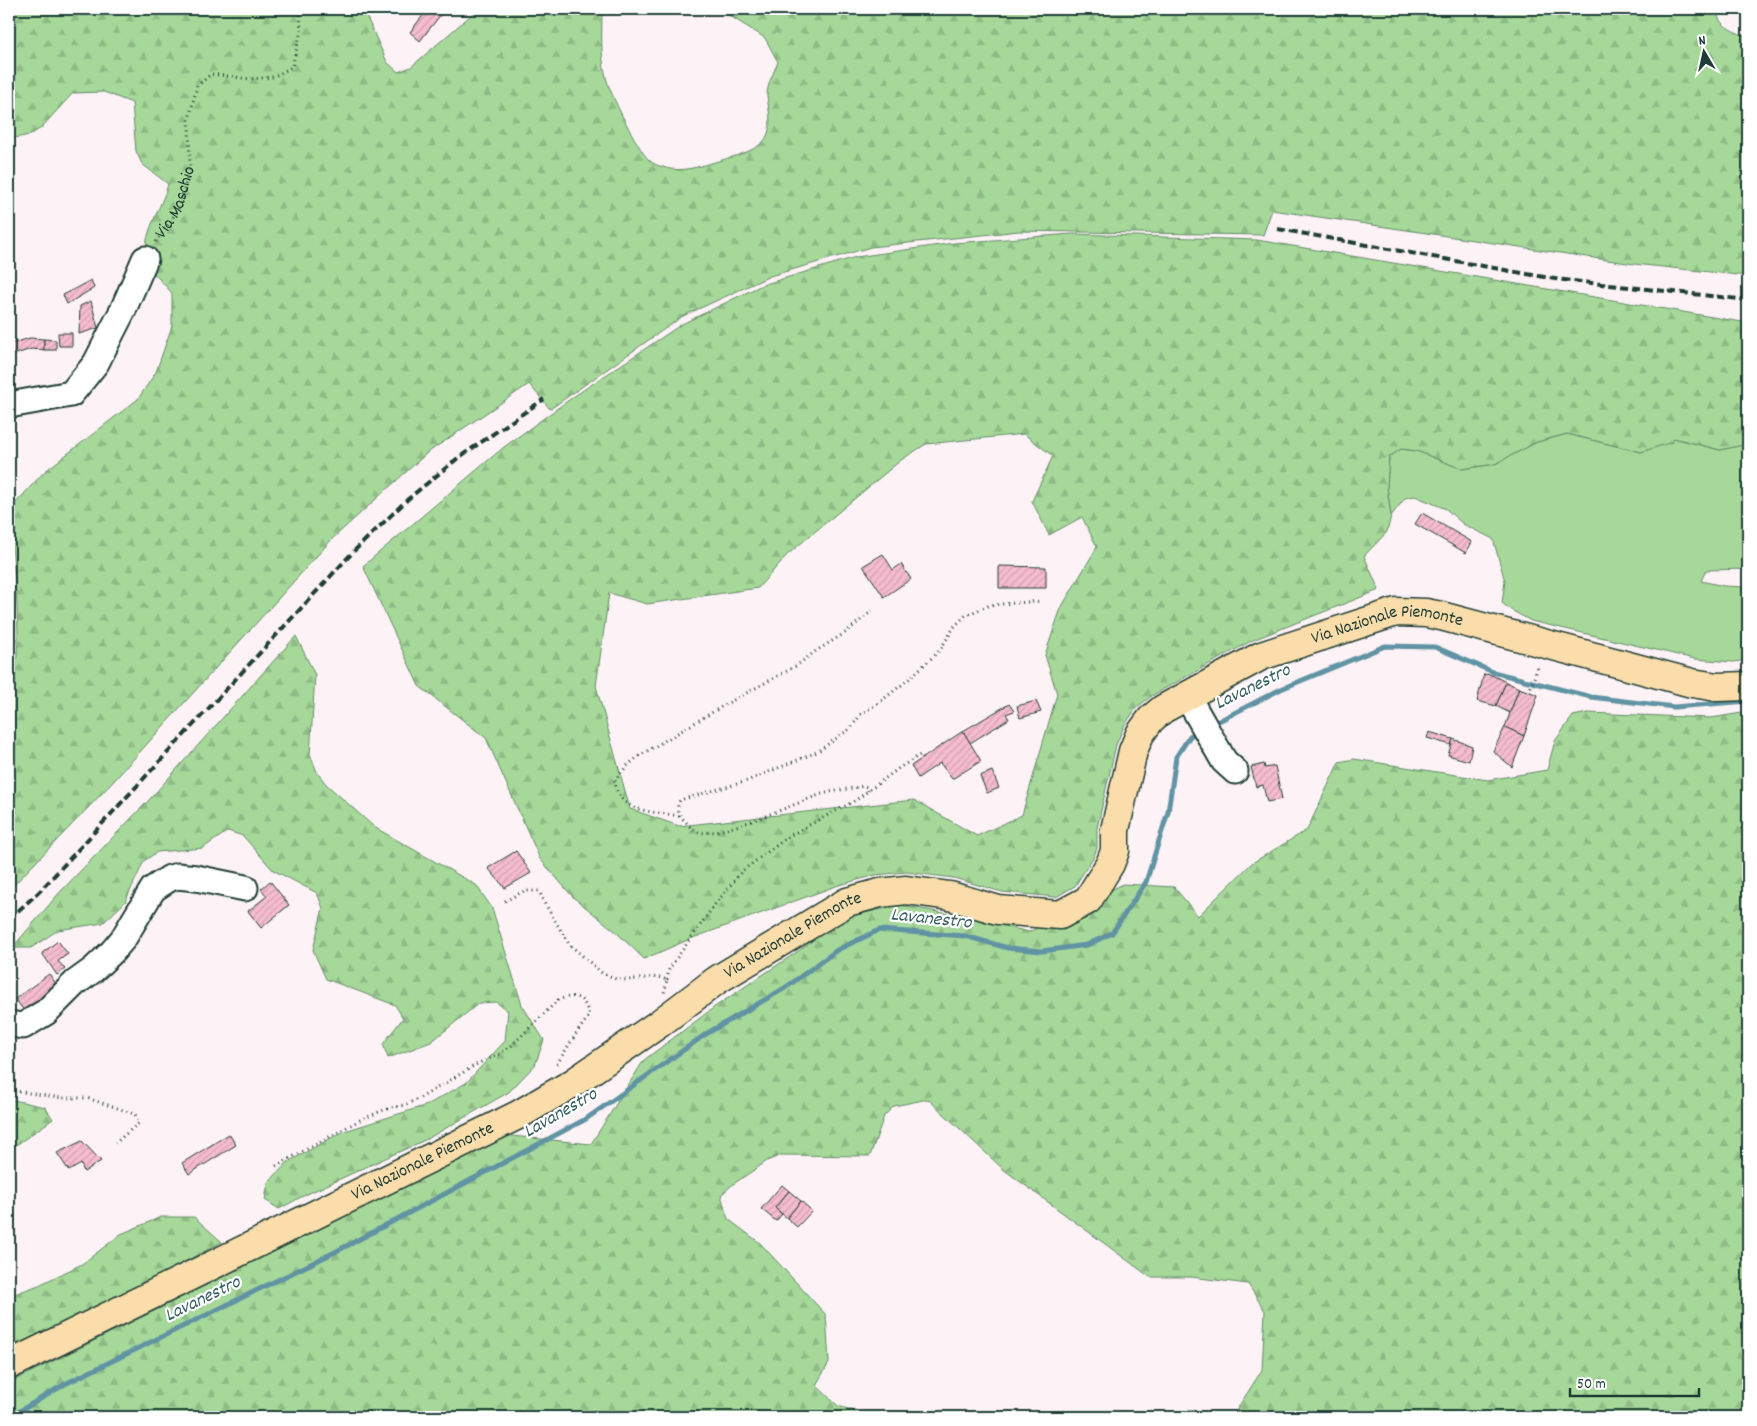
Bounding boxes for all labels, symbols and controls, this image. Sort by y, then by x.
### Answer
north arrow [1680,28,1730,78]
text: N [1697,31,1707,52]
street label: Via Maschio [149,163,202,244]
street label: Via Nazionale Piemonte [1308,600,1466,651]
water label: Lavanestro [1211,657,1297,718]
street label: Via Nazionale Piemonte [719,886,864,985]
water label: Lavanestro [889,902,974,938]
water label: Lavanestro [519,1081,604,1146]
street label: Via Nazionale Piemonte [347,1116,498,1207]
water label: Lavanestro [161,1269,247,1330]
scale bar [1570,1366,1698,1398]
text: 50 m [1577,1374,1606,1396]

